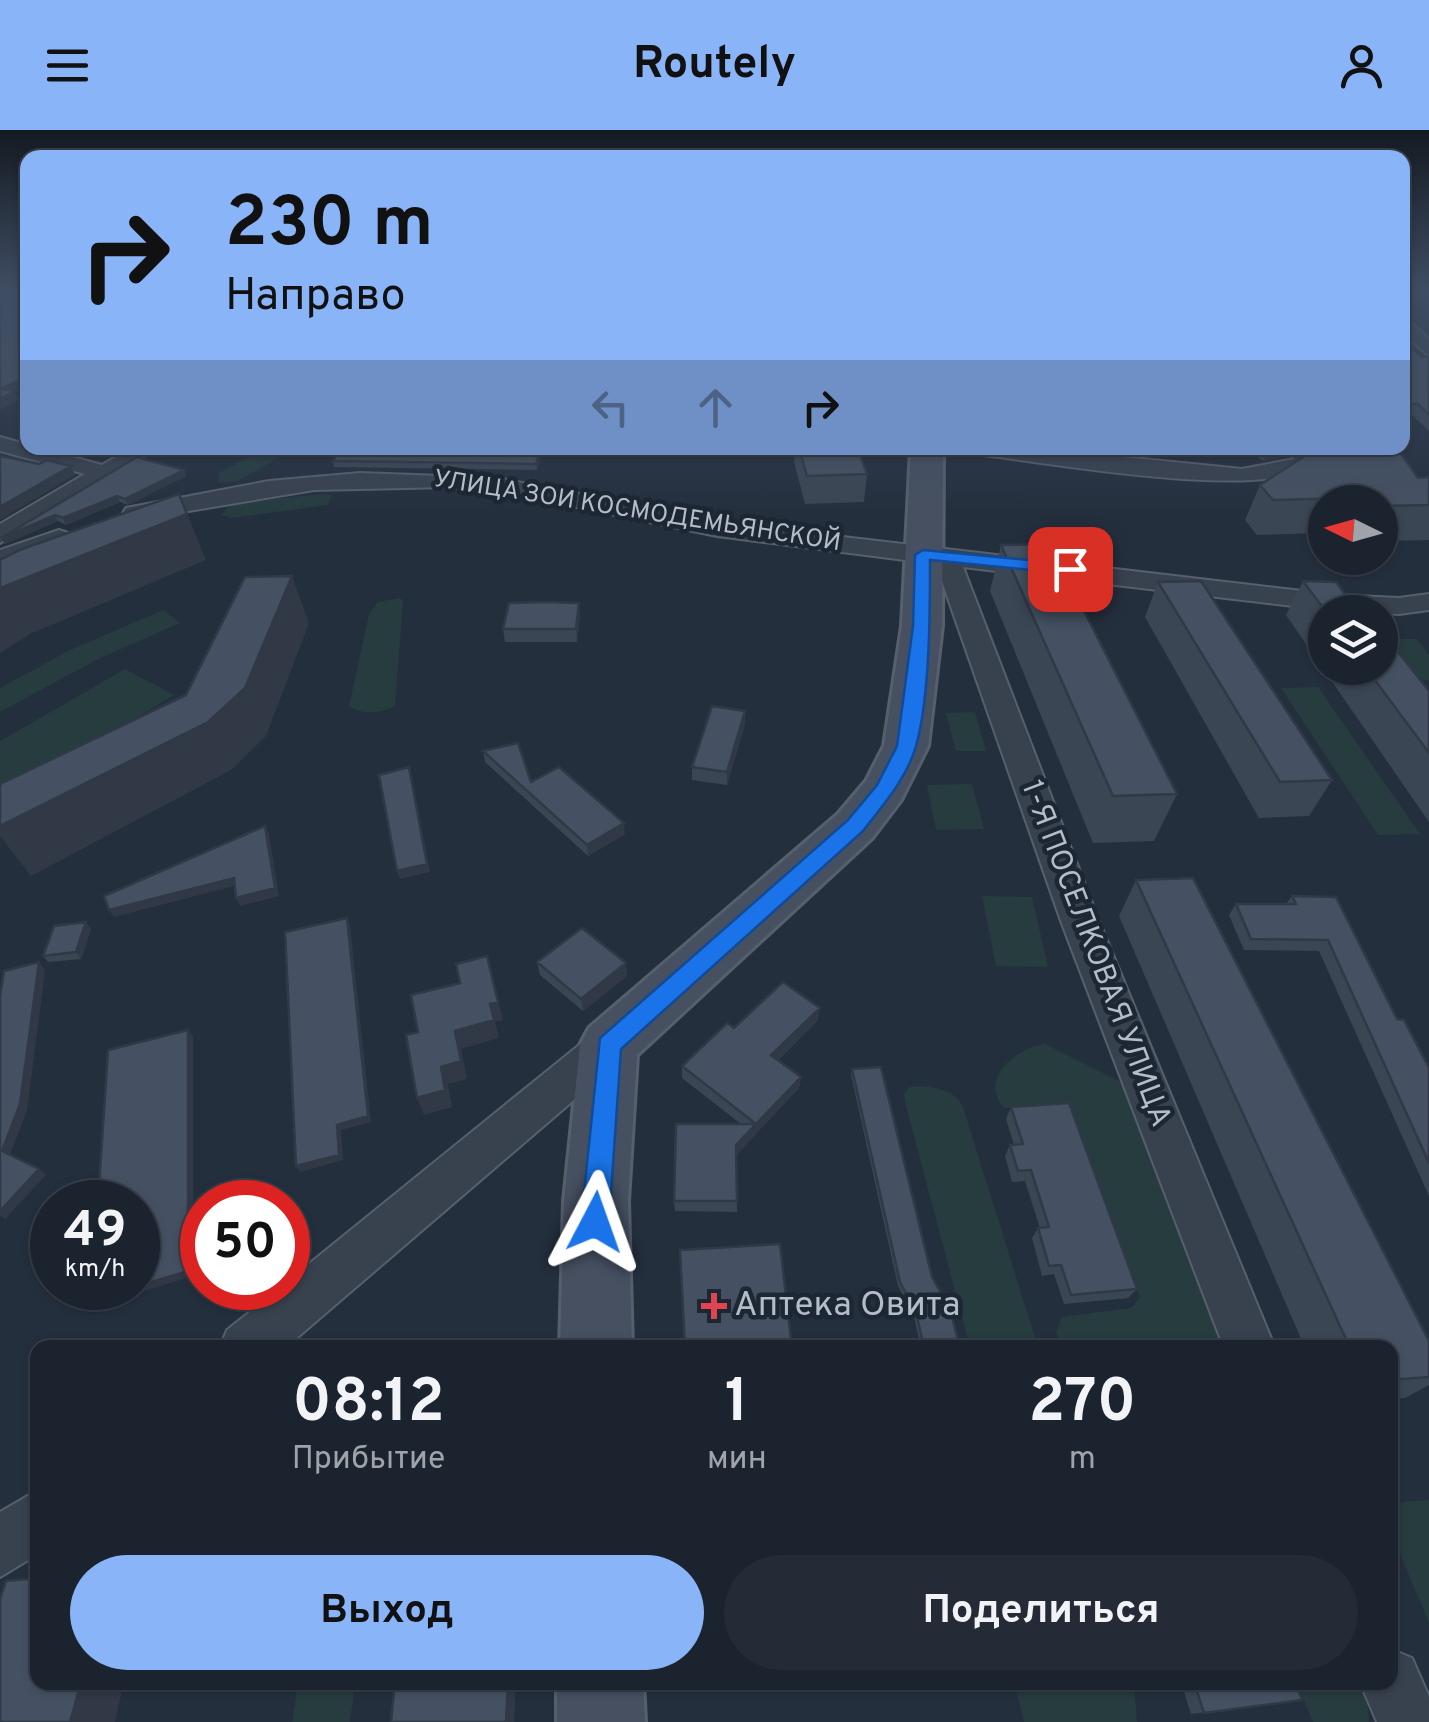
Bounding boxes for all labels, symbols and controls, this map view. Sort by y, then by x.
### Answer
text: Routely [633,37,796,94]
icon: menu [40,38,95,93]
icon: person [1334,38,1389,93]
text: 230 m [225,182,434,271]
icon: right [60,190,190,320]
text: Направо [225,269,406,326]
icon: left [583,380,638,435]
icon: ahead [688,380,743,435]
icon: right [793,380,848,435]
street label: УЛИЦА ЗОИ КОСМОДЕМЬЯНСКОЙ [431,463,843,560]
north arrow [1308,485,1398,575]
map controls [1308,485,1398,685]
pin [1028,527,1113,612]
icon: arrive [1043,542,1098,597]
button: layers [1308,595,1398,685]
street label: 1-Я ПОСЕЛКОВАЯ УЛИЦА [1012,776,1178,1132]
position arrow [543,1170,647,1274]
speed limit sign: 50 [180,1180,310,1310]
text: 49 [64,1201,126,1264]
text: km/h [65,1254,125,1286]
place label: Аптека Овита [734,1284,960,1328]
marker: Аптека Овита [703,1295,725,1317]
text: 08:12 [292,1367,445,1443]
text: 1 [725,1367,749,1443]
text: 270 [1028,1367,1136,1443]
text: Прибытие [292,1440,445,1480]
text: мин [707,1440,767,1480]
text: m [1069,1440,1096,1480]
button: Выход [70,1555,704,1670]
button: Поделиться [724,1555,1358,1670]

